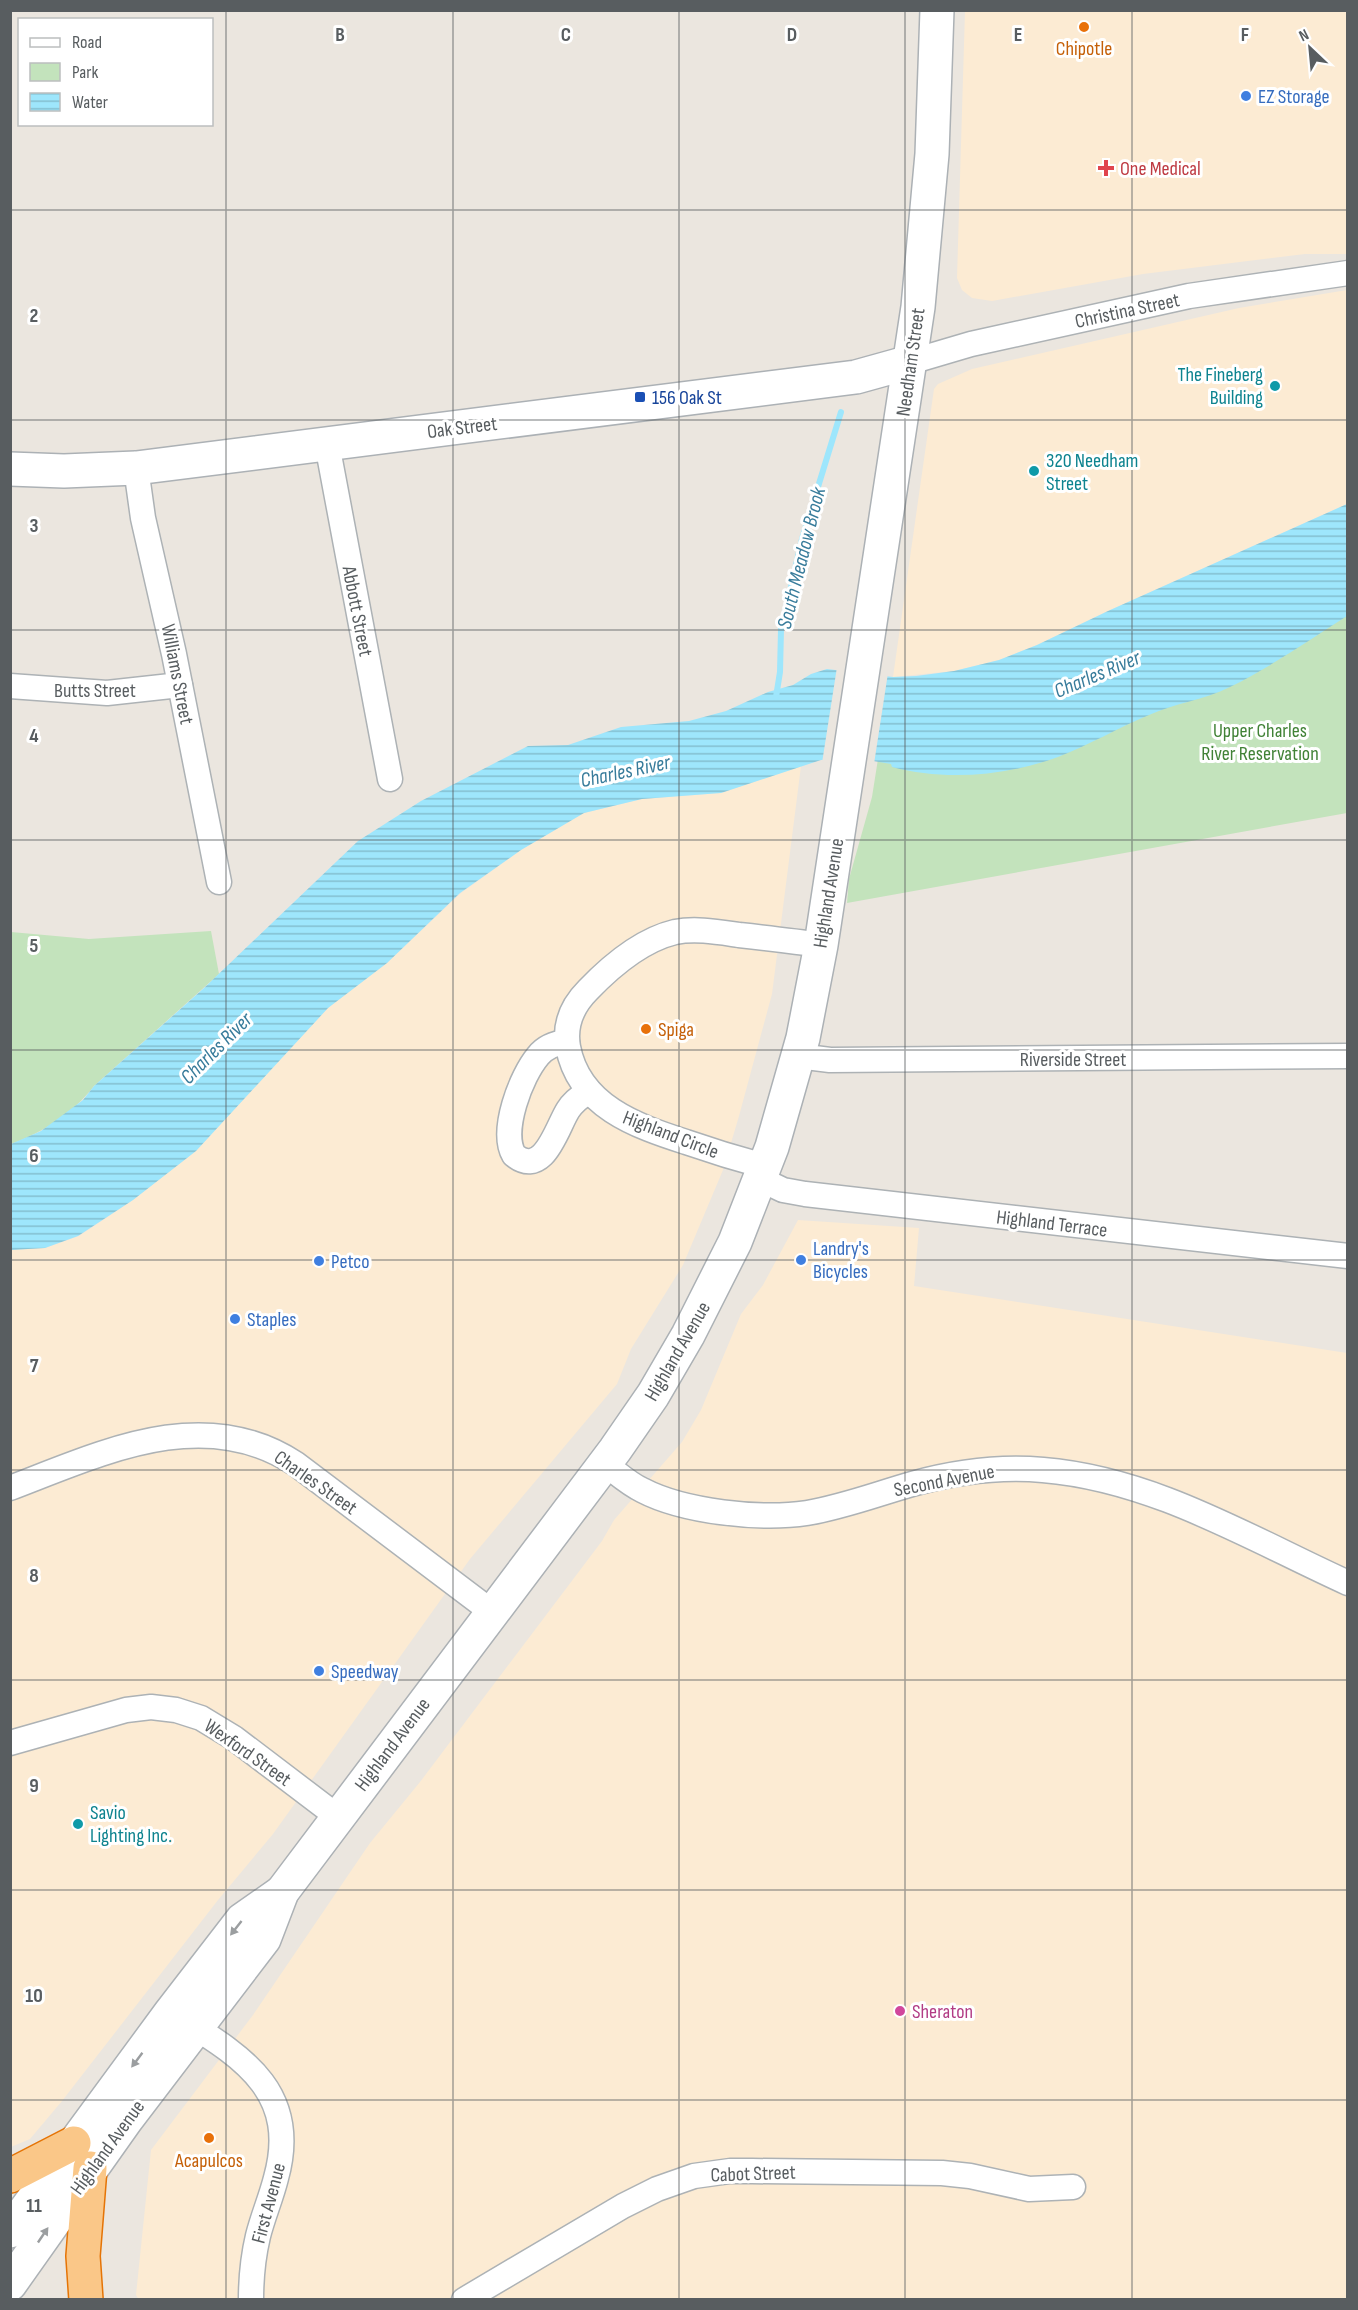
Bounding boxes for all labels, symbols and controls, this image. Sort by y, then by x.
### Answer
legend [18,18,213,126]
north arrow [1280,18,1340,78]
marker: Chipotle [1077,20,1091,34]
text: B [335,23,345,47]
text: C [561,23,571,47]
text: D [787,23,797,47]
text: E [1014,23,1022,47]
text: F [1241,23,1249,47]
text: N [1296,25,1312,46]
text: Road [72,32,102,53]
place label: Chipotle [1056,37,1112,61]
text: Park [72,62,98,83]
place label: EZ Storage [1258,85,1330,109]
marker: EZ Storage [1239,89,1253,103]
text: Water [72,92,108,113]
place label: One Medical [1120,157,1201,181]
marker: One Medical [1097,159,1115,177]
street label: Christina Street [1073,288,1182,334]
text: 2 [30,304,38,328]
street label: Needham Street [892,306,930,418]
place label: The Fineberg Building [1178,363,1263,410]
marker: The Fineberg Building [1268,379,1282,393]
place label: 156 Oak St [652,386,722,410]
marker: 156 Oak St [633,390,647,404]
street label: Oak Street [426,412,499,444]
place label: 320 Needham Street [1046,449,1138,496]
marker: 320 Needham Street [1027,464,1041,478]
water label: South Meadow Brook [772,484,831,631]
text: 3 [30,514,39,538]
street label: Abbott Street [336,563,378,658]
street label: Williams Street [156,622,198,726]
water label: Charles River [1050,645,1145,704]
street label: Butts Street [54,679,136,703]
park label: Upper Charles River Reservation [1201,719,1319,766]
text: 4 [29,724,39,748]
water label: Charles River [578,750,673,793]
street label: Highland Avenue [808,837,850,950]
text: 5 [30,934,39,958]
water label: Charles River [175,1007,258,1089]
place label: Spiga [658,1018,694,1042]
marker: Spiga [639,1022,653,1036]
street label: Riverside Street [1020,1048,1126,1072]
street label: Highland Circle [619,1106,722,1164]
text: 6 [29,1144,39,1168]
street label: Highland Terrace [995,1205,1109,1243]
place label: Landry's Bicycles [813,1237,869,1284]
place label: Petco [331,1250,370,1274]
marker: Landry's Bicycles [794,1253,808,1267]
marker: Petco [312,1254,326,1268]
street label: Highland Avenue [640,1298,716,1405]
place label: Staples [247,1308,296,1332]
marker: Staples [228,1312,242,1326]
text: 7 [30,1354,39,1378]
street label: Charles Street [269,1445,362,1520]
street label: Second Avenue [892,1459,996,1502]
text: 8 [29,1564,39,1588]
place label: Speedway [331,1660,399,1684]
marker: Speedway [312,1664,326,1678]
street label: Highland Avenue [350,1693,436,1796]
street label: Wexford Street [199,1714,296,1792]
text: 9 [29,1774,39,1798]
place label: Savio Lighting Inc. [90,1801,172,1848]
marker: Savio Lighting Inc. [71,1817,85,1831]
one-way arrow [230,1920,243,1936]
text: 10 [25,1984,43,2008]
place label: Sheraton [912,2000,973,2024]
marker: Sheraton [893,2004,907,2018]
one-way arrow [131,2052,143,2067]
street label: Highland Avenue [66,2096,150,2199]
marker: Acapulcos [202,2131,216,2145]
place label: Acapulcos [174,2149,243,2173]
street label: First Avenue [247,2160,291,2246]
street label: Cabot Street [710,2161,796,2187]
text: 11 [26,2194,42,2218]
one-way arrow [38,2227,49,2244]

